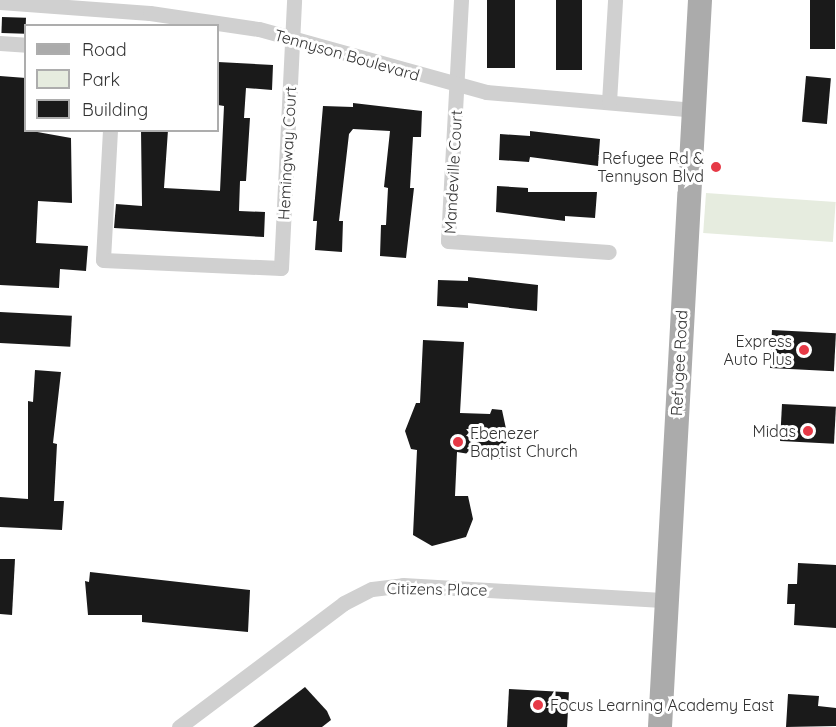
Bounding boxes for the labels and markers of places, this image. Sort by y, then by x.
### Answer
place label: Refugee Rd & Tennyson Blvd [597,148,704,186]
marker: Refugee Rd & Tennyson Blvd [709,160,723,174]
place label: Express Auto Plus [724,331,792,369]
marker: Express Auto Plus [797,343,811,357]
place label: Midas [752,421,796,441]
place label: Ebenezer Baptist Church [470,423,578,461]
marker: Midas [801,424,815,438]
marker: Ebenezer Baptist Church [451,435,465,449]
place label: Focus Learning Academy East [550,695,774,715]
marker: Focus Learning Academy East [531,698,545,712]

